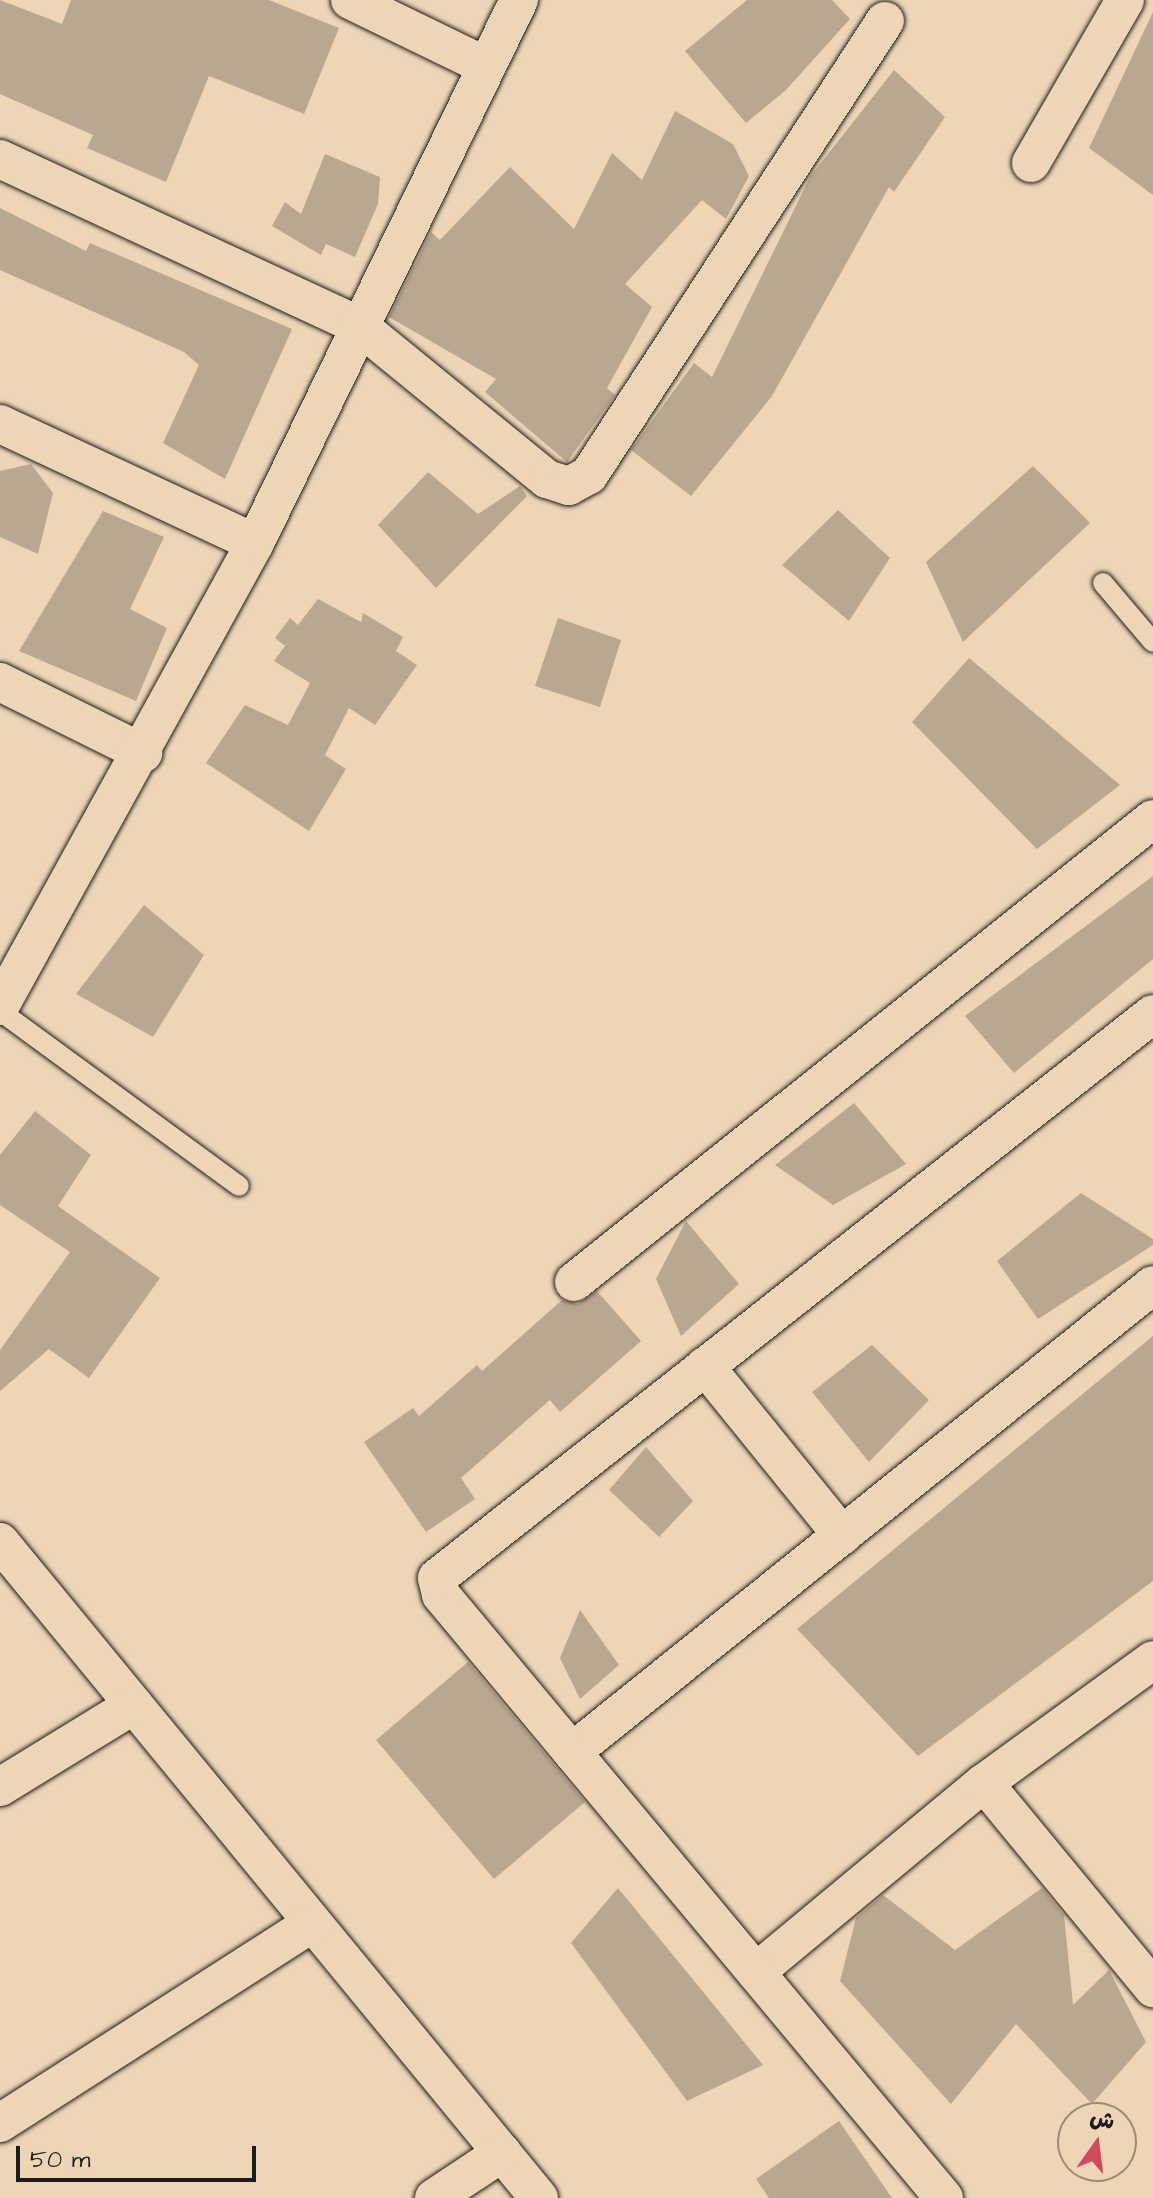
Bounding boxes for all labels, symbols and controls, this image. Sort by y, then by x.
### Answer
north arrow [1057,2102,1137,2182]
text: ش [1087,2102,1118,2138]
scale bar [20,2130,260,2180]
text: 50 m [30,2143,90,2177]

